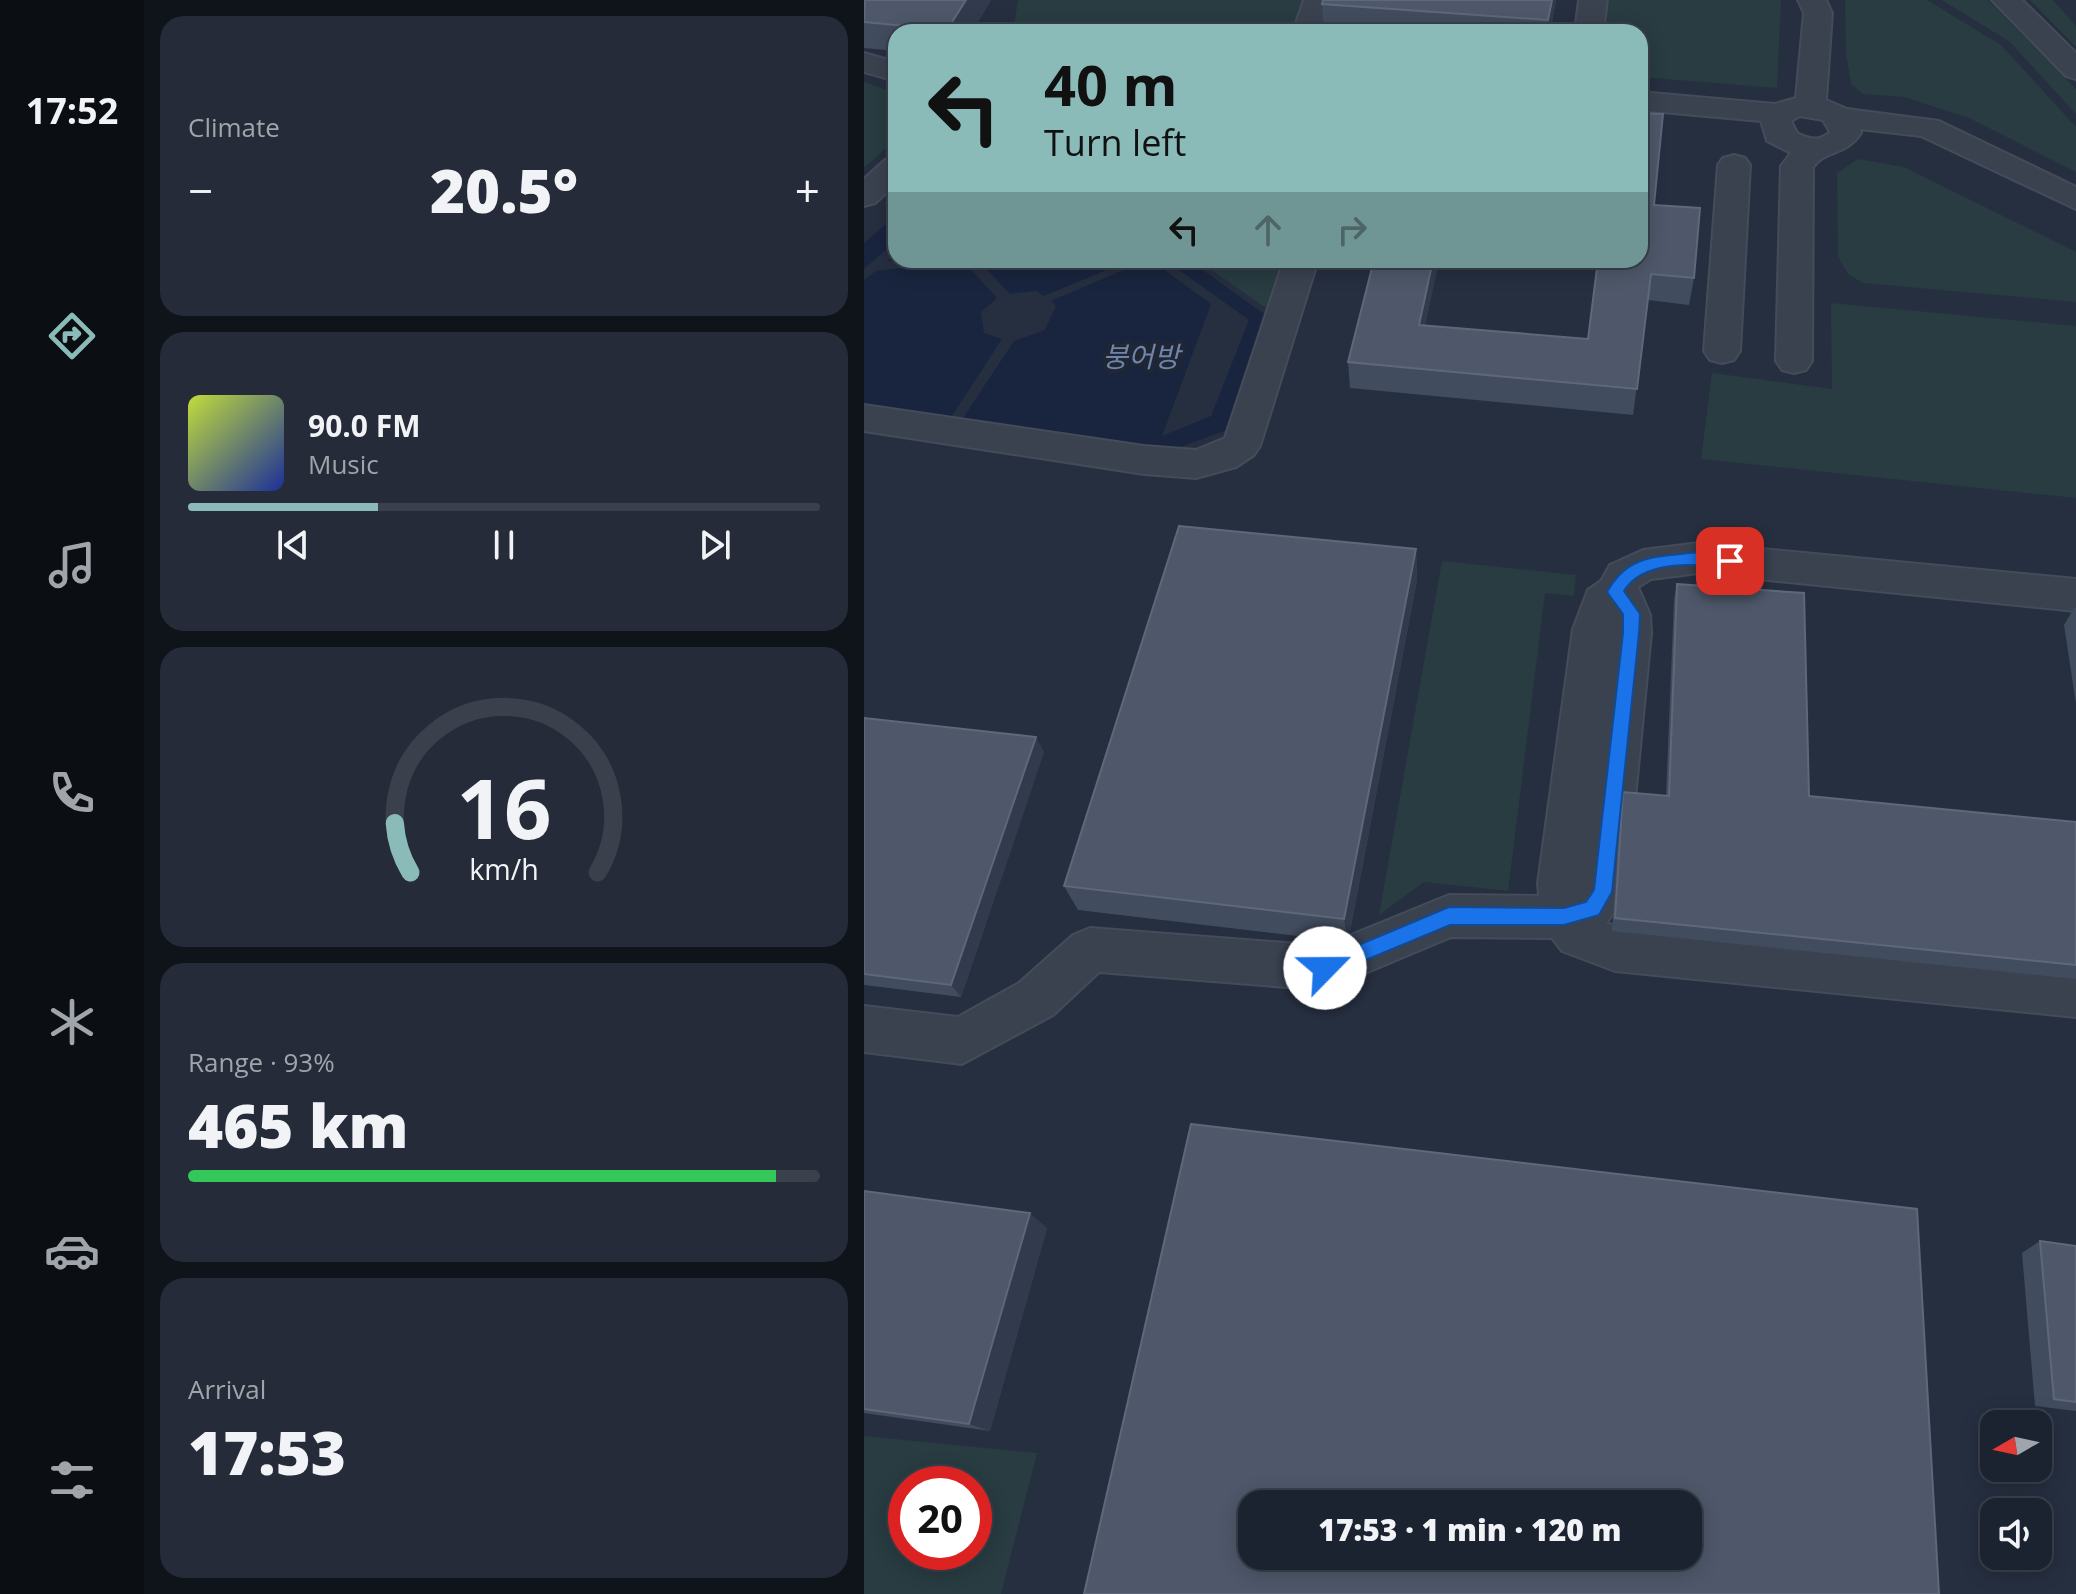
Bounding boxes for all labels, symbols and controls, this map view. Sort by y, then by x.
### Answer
text: 40 m [1044,46,1178,122]
icon: left [912,56,1016,160]
text: 17:52 [26,86,118,135]
text: Climate [188,109,280,145]
text: Turn left [1044,118,1186,167]
text: 20.5° [430,149,578,231]
text: − [188,160,213,220]
text: + [795,160,820,220]
icon: left [1162,208,1206,252]
icon: ahead [1246,208,1290,252]
icon: right [1330,208,1374,252]
icon: directions [44,308,100,364]
water label: 붕어방 [1102,337,1183,375]
text: 90.0 FM [308,405,421,446]
text: Music [308,446,379,482]
icon: previous [271,523,315,567]
icon: pause [482,523,526,567]
icon: next [693,523,737,567]
pin [1696,527,1764,595]
icon: music [44,537,100,593]
icon: arrive [1708,539,1752,583]
text: 16 [456,750,552,863]
icon: phone [44,765,100,821]
text: km/h [469,849,539,888]
position arrow [1283,926,1367,1010]
icon: climate [44,994,100,1050]
text: Range · 93% [188,1044,335,1080]
text: 465 km [188,1084,409,1166]
icon: car [44,1223,100,1279]
text: Arrival [188,1371,266,1407]
north arrow [1980,1410,2052,1482]
map controls [1980,1410,2052,1570]
text: 17:53 [188,1411,346,1493]
icon: filters [44,1452,100,1508]
speed limit sign: 20 [888,1466,992,1570]
button: sound [1980,1498,2052,1570]
text: 17:53 · 1 min · 120 m [1318,1509,1622,1550]

